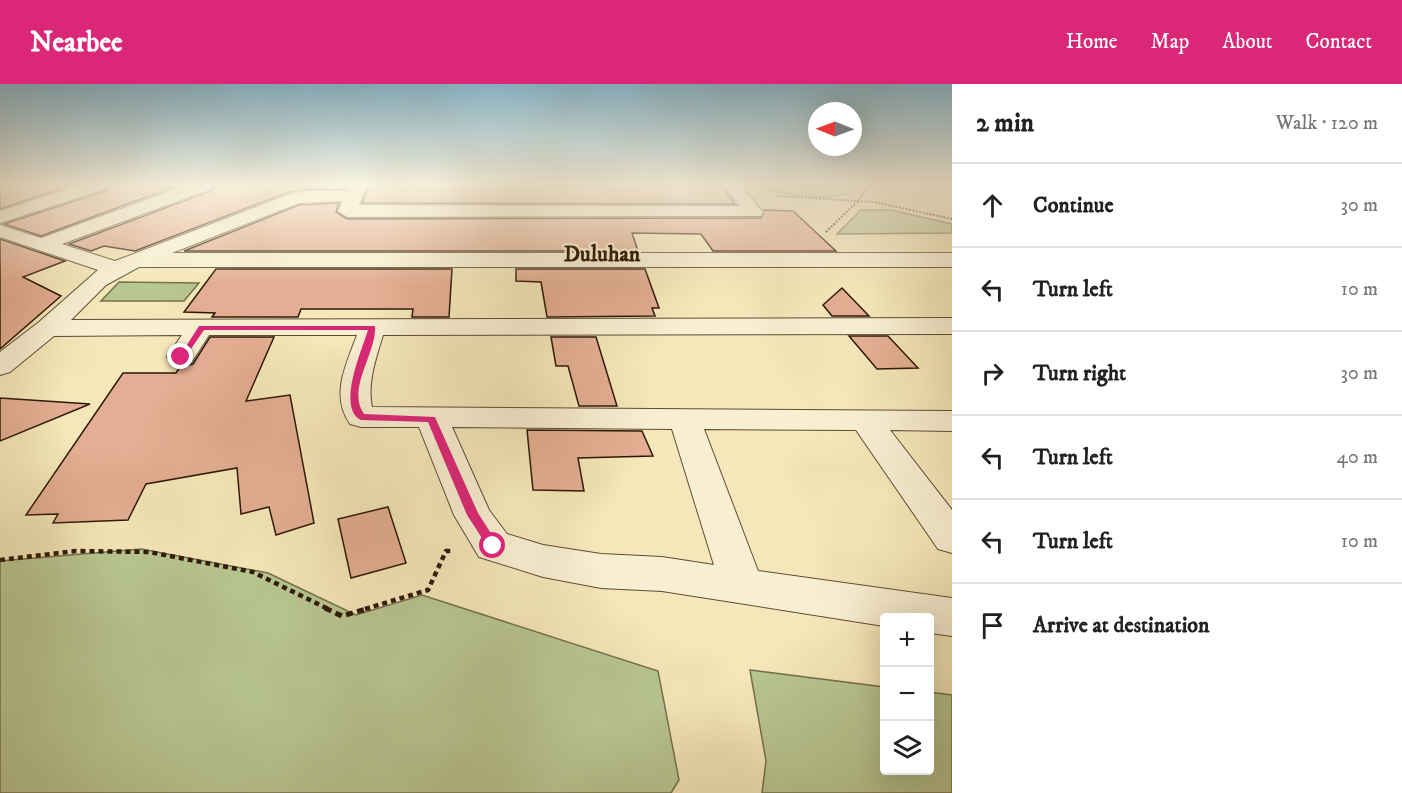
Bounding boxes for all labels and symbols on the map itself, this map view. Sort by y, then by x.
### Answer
north arrow [808,102,862,156]
district label: Duluhan [564,241,641,268]
route end [167,343,193,369]
route start [479,532,505,558]

